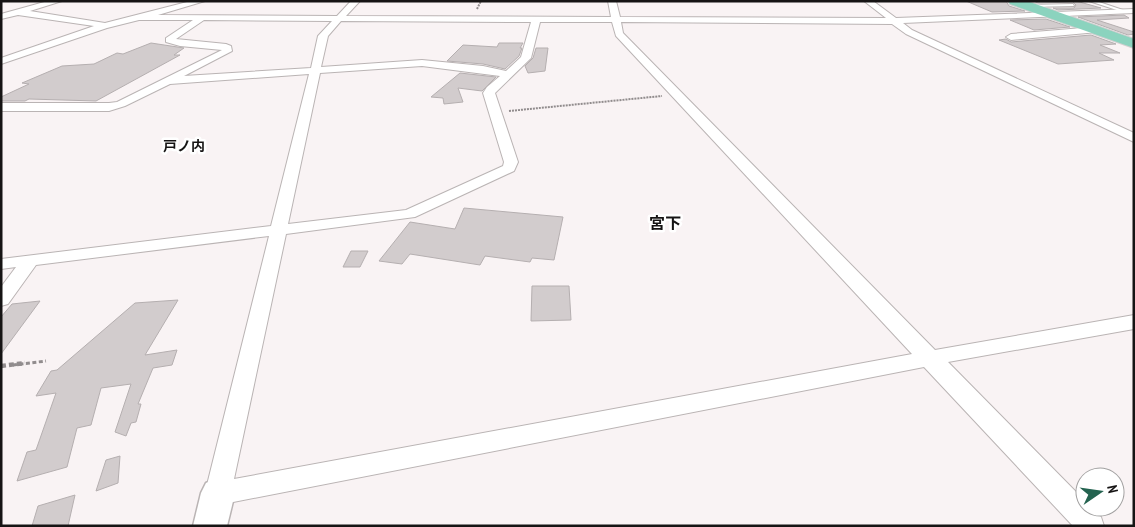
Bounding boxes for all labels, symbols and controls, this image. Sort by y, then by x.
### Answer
district label: 戸ノ内 [163,137,205,155]
district label: 宮下 [649,213,681,233]
north arrow [1075,467,1125,517]
text: N [1103,483,1122,495]

